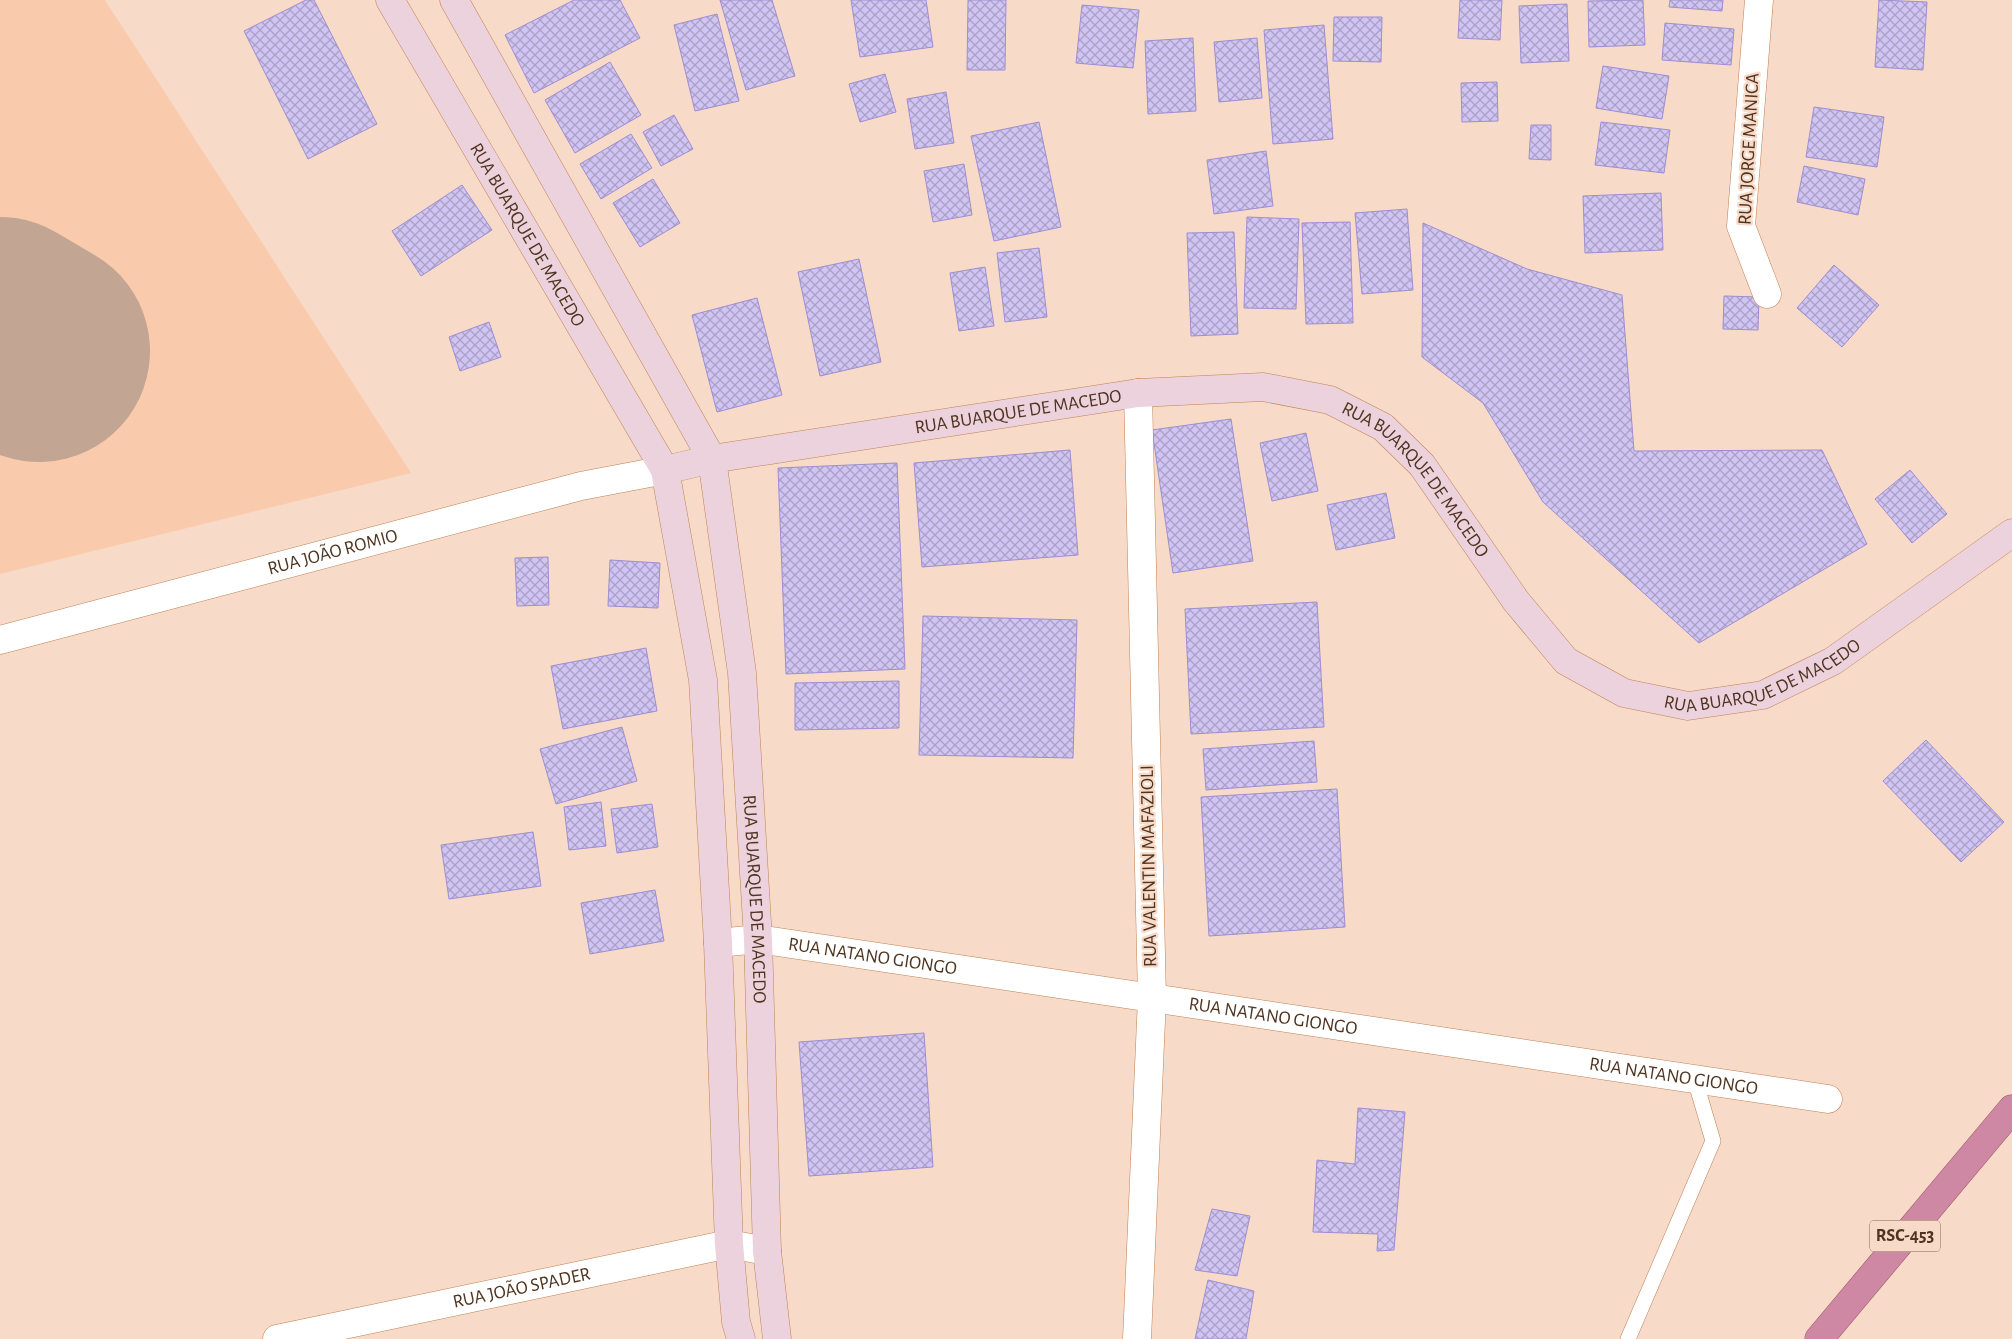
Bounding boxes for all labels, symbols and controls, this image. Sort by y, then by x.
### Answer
street label: RUA JORGE MANICA [1736,73,1762,225]
street label: RUA BUARQUE DE MACEDO [466,140,588,330]
street label: RUA BUARQUE DE MACEDO [913,386,1123,437]
street label: RUA BUARQUE DE MACEDO [1339,398,1492,561]
street label: RUA JOÃO ROMIO [266,526,399,578]
street label: RUA BUARQUE DE MACEDO [1662,635,1864,716]
street label: RUA VALENTIN MAFAZIOLI [1138,765,1160,967]
street label: RUA BUARQUE DE MACEDO [740,794,769,1004]
street label: RUA NATANO GIONGO [787,934,958,978]
street label: RUA NATANO GIONGO [1187,994,1359,1038]
street label: RUA NATANO GIONGO [1588,1054,1759,1098]
road number: RSC-453 [1870,1220,1940,1252]
street label: RUA JOÃO SPADER [451,1264,592,1311]

